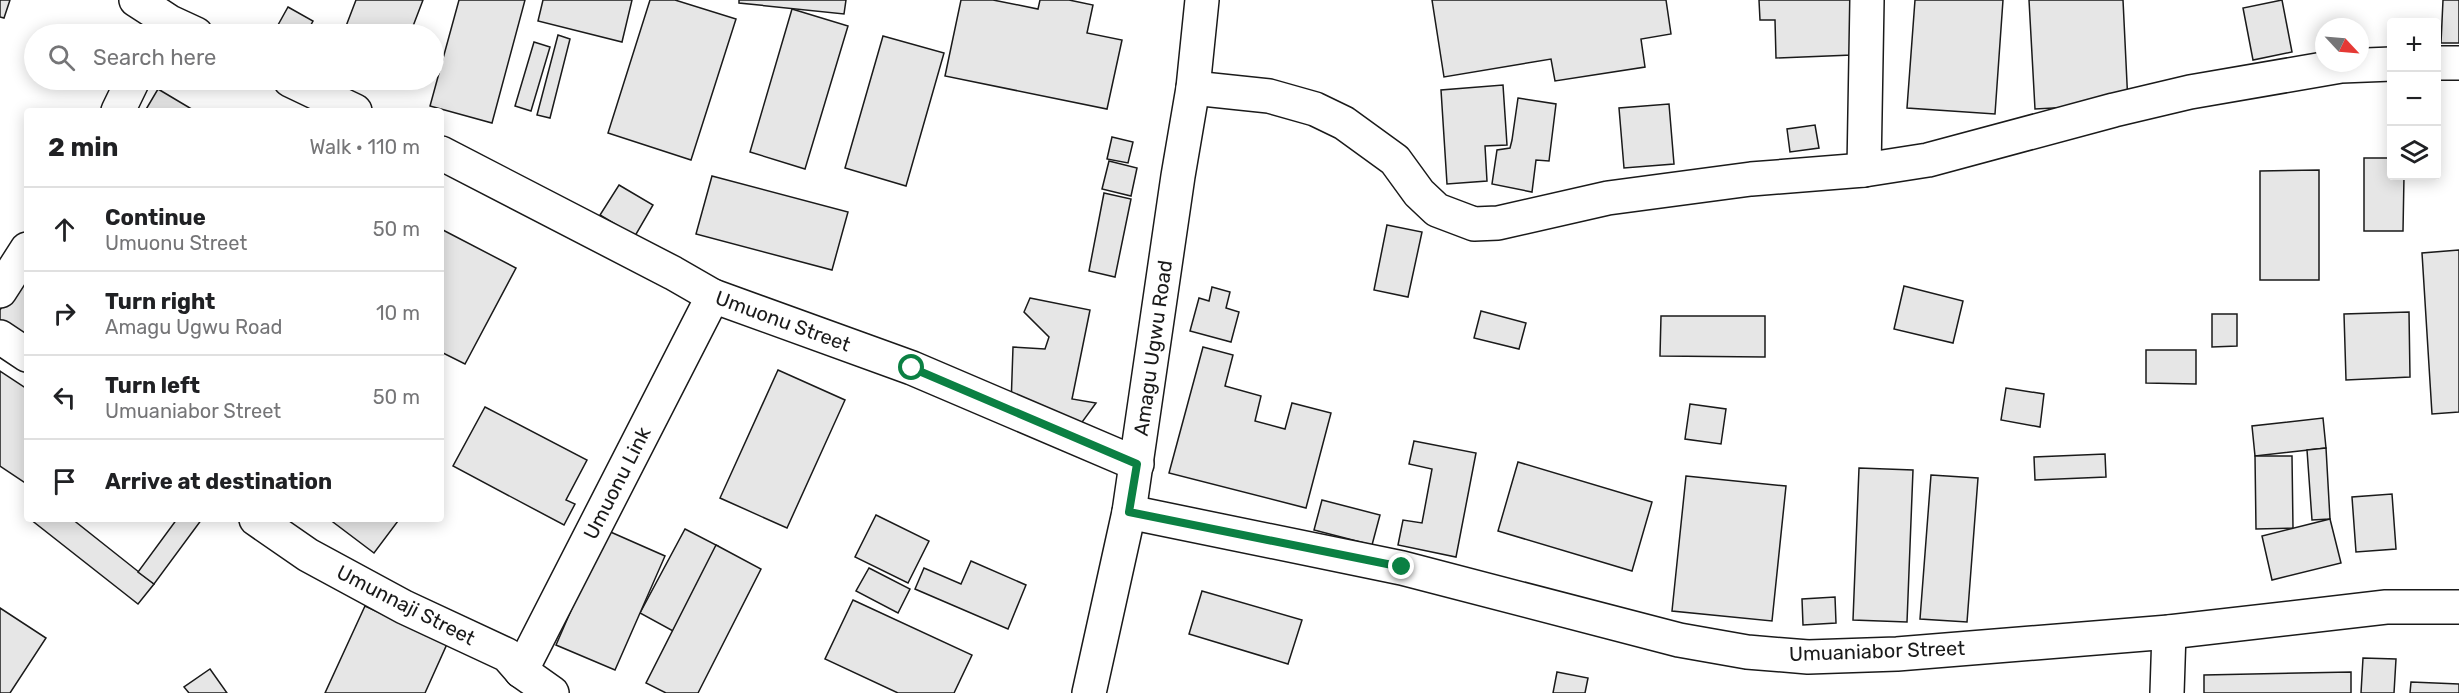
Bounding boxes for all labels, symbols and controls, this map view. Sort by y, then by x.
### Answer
north arrow [2315,18,2369,72]
map controls [2387,18,2441,180]
button: + [2387,18,2441,72]
search box [24,24,444,90]
icon: search [45,41,78,74]
text: Search here [93,44,216,71]
button: − [2387,72,2441,126]
button: layers [2387,126,2441,180]
text: 2 min [48,132,118,163]
text: Walk · 110 m [309,135,420,159]
text: Continue [105,204,206,231]
icon: ahead [48,213,81,246]
text: 50 m [373,217,420,241]
text: Umuonu Street [105,231,247,255]
street label: Amagu Ugwu Road [1129,258,1177,438]
street label: Umuonu Street [712,285,854,357]
text: Turn right [105,288,215,315]
icon: right [48,297,81,330]
text: 10 m [376,301,420,325]
text: Amagu Ugwu Road [105,315,282,339]
route start [898,354,924,380]
text: Turn left [105,372,200,399]
icon: left [48,381,81,414]
text: 50 m [373,385,420,409]
text: Umuaniabor Street [105,399,281,423]
street label: Umuonu Link [578,422,656,543]
icon: arrive [48,465,81,498]
text: Arrive at destination [105,468,332,495]
route end [1388,553,1414,579]
street label: Umunnaji Street [333,560,479,650]
street label: Umuaniabor Street [1789,636,1966,666]

